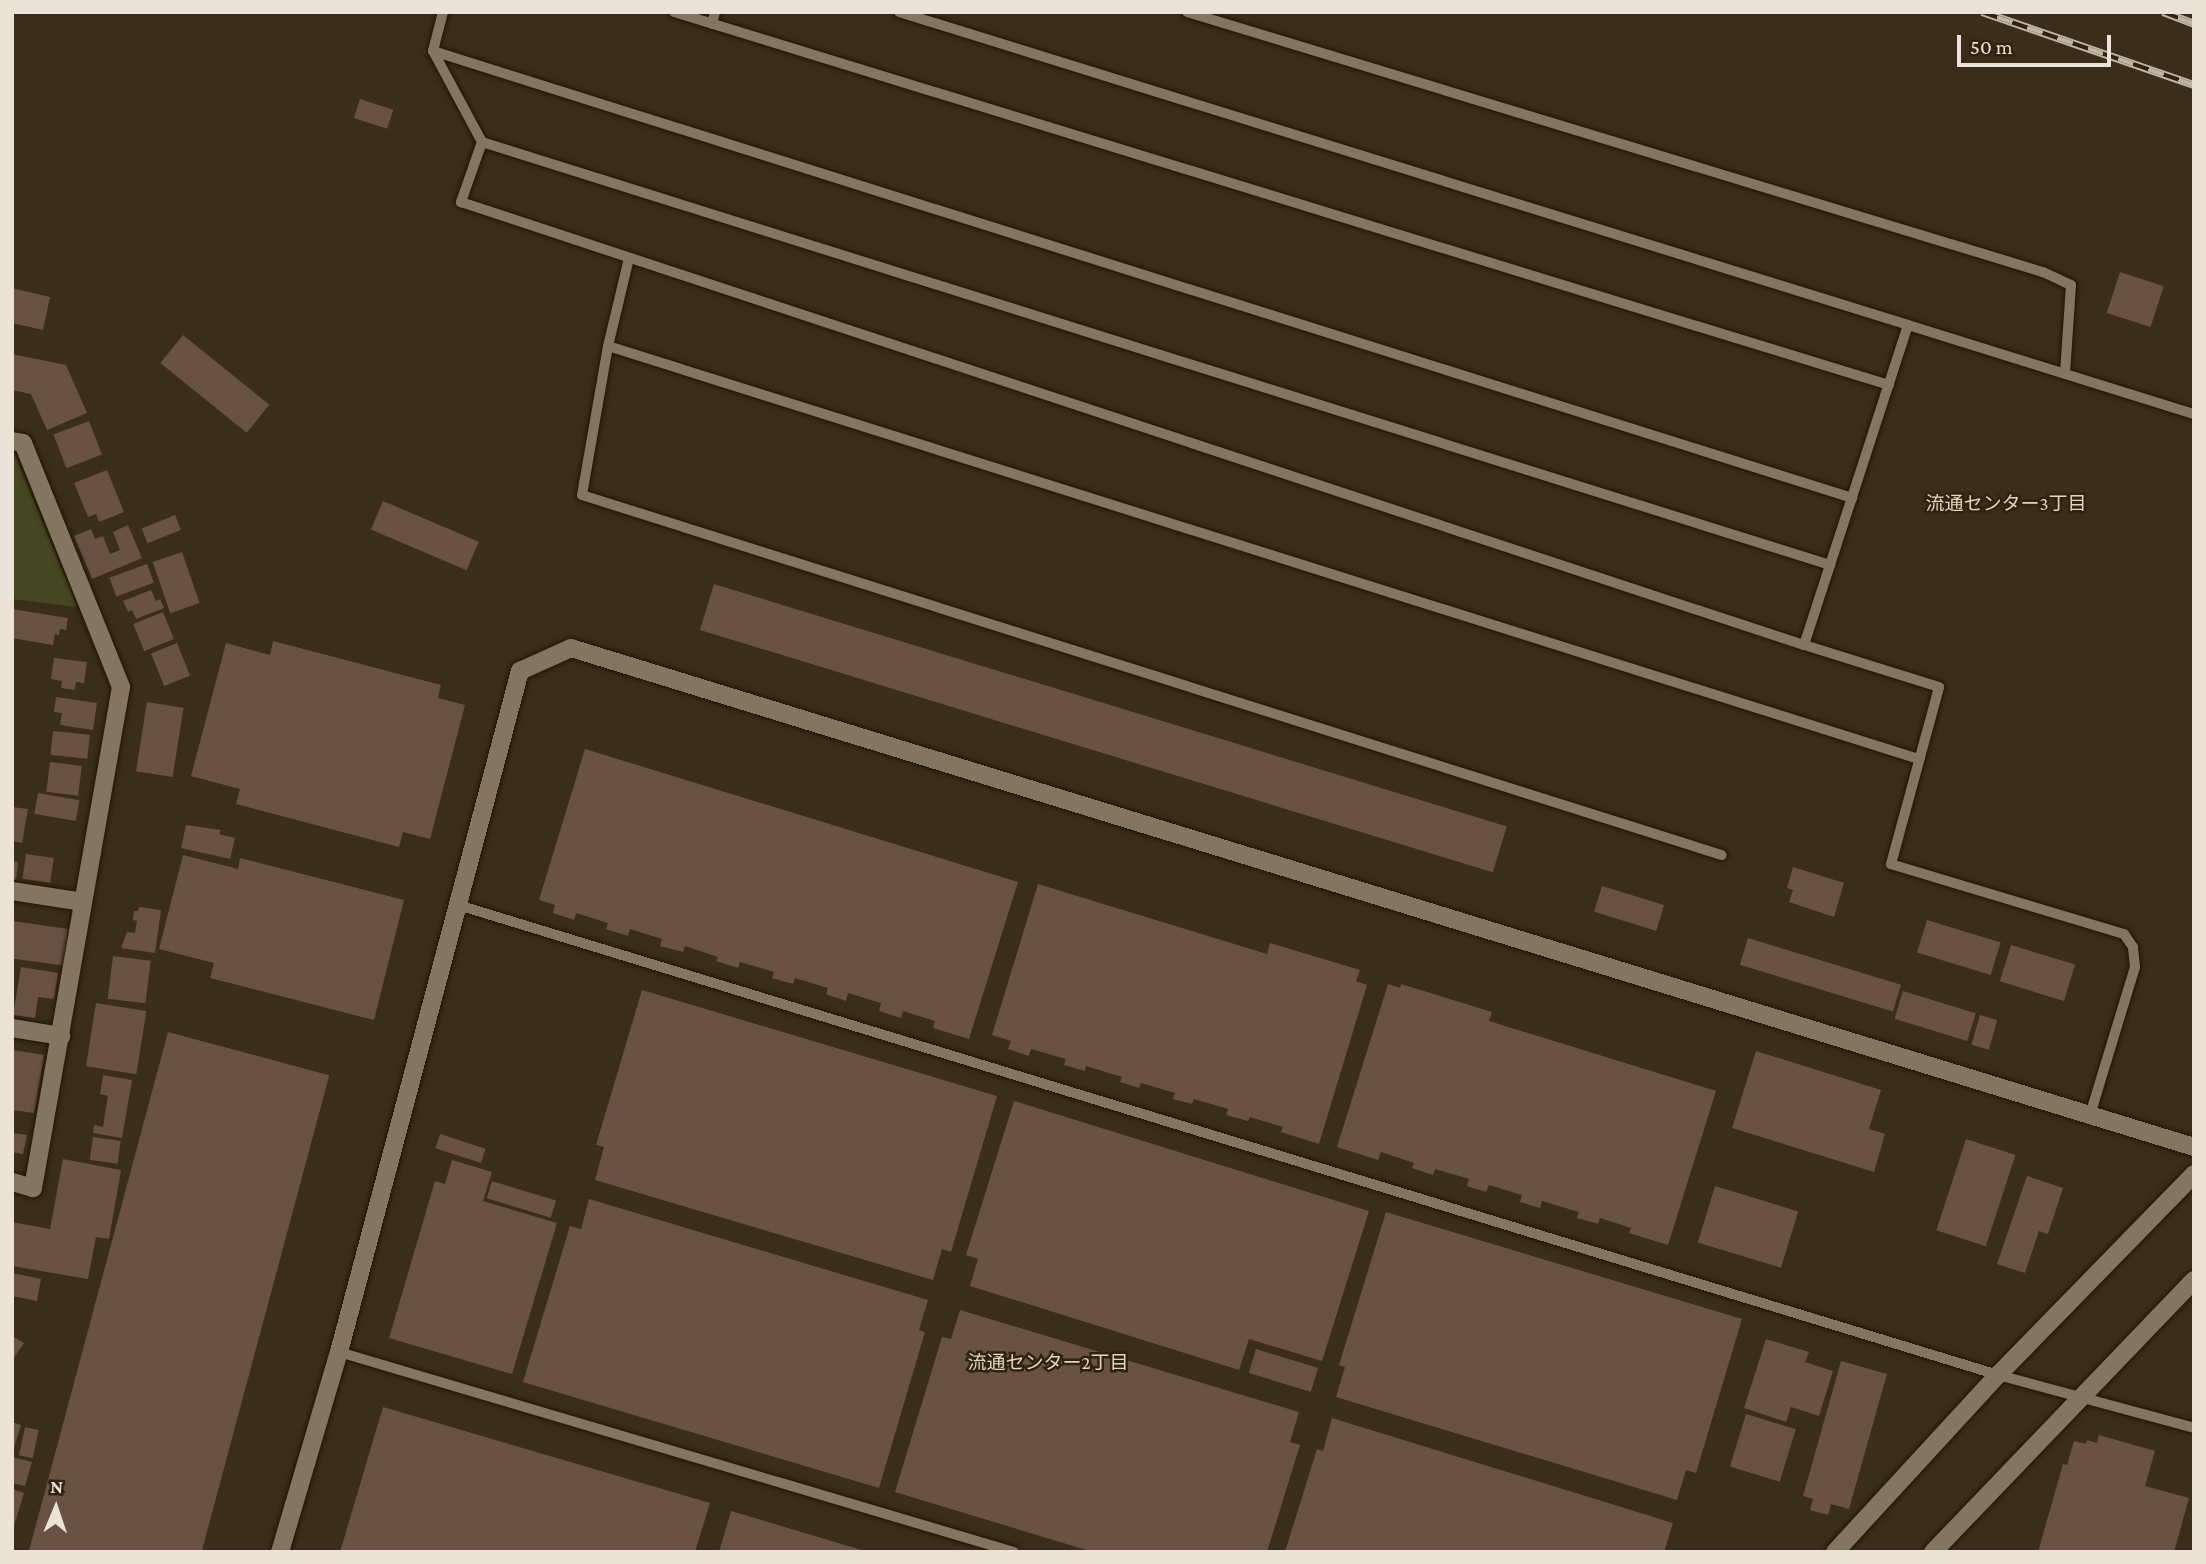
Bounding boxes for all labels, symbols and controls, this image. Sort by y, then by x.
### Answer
scale bar [1961,21,2115,65]
text: 50 m [1970,35,2013,59]
district label: 流通センター3丁目 [1925,493,2087,515]
district label: 流通センター2丁目 [967,1352,1129,1374]
north arrow [21,1473,91,1543]
text: N [50,1476,64,1497]

